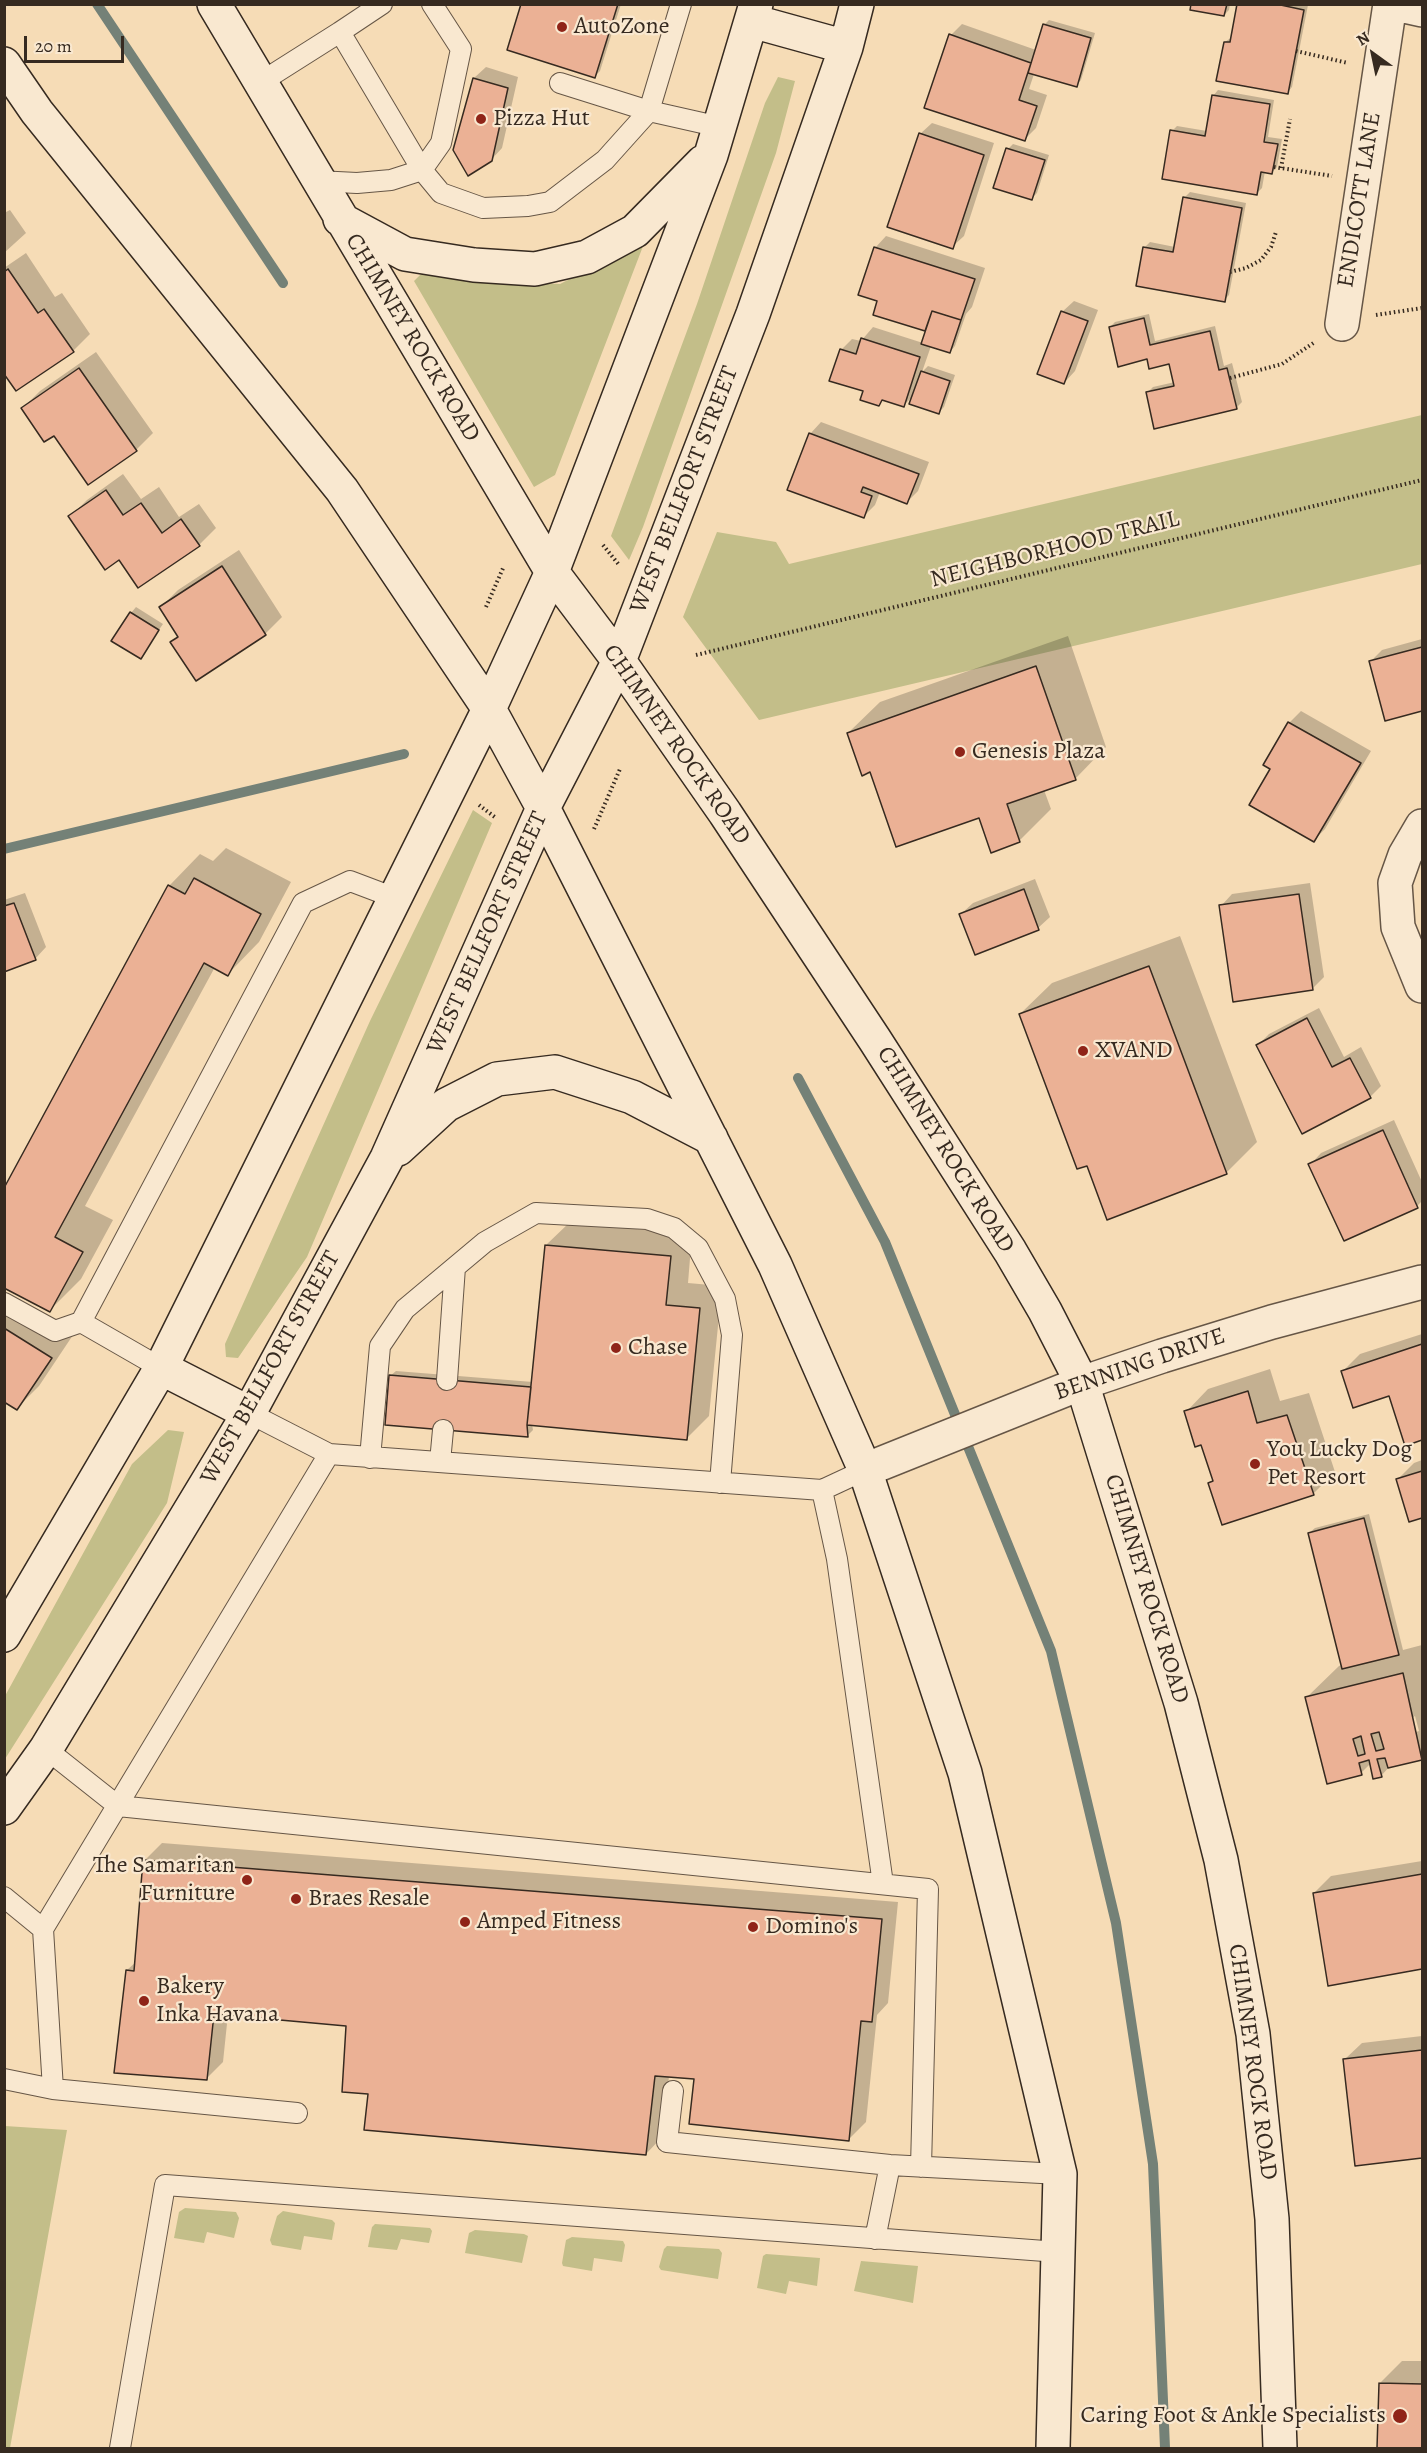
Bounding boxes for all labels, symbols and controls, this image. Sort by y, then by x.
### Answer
place label: AutoZone [574,13,669,41]
marker: AutoZone [555,20,569,34]
scale bar [27,24,128,62]
north arrow [1343,24,1403,84]
text: N [1352,27,1374,51]
text: 20 m [35,34,72,58]
place label: Pizza Hut [493,105,590,133]
street label: ENDICOTT LANE [1332,110,1388,290]
marker: Pizza Hut [474,112,488,126]
street label: CHIMNEY ROCK ROAD [338,229,486,447]
street label: WEST BELLFORT STREET [625,362,745,618]
street label: NEIGHBORHOOD TRAIL [928,505,1182,595]
street label: CHIMNEY ROCK ROAD [596,639,756,851]
place label: Genesis Plaza [972,738,1105,766]
marker: Genesis Plaza [953,745,967,759]
street label: WEST BELLFORT STREET [422,807,554,1059]
place label: XVAND [1095,1037,1173,1065]
street label: CHIMNEY ROCK ROAD [870,1041,1020,1259]
marker: XVAND [1076,1044,1090,1058]
street label: WEST BELLFORT STREET [195,1246,347,1490]
street label: BENNING DRIVE [1051,1322,1229,1408]
place label: Chase [628,1334,687,1362]
marker: Chase [609,1341,623,1355]
place label: You Lucky Dog Pet Resort [1267,1436,1412,1492]
marker: You Lucky Dog Pet Resort [1248,1457,1262,1471]
street label: CHIMNEY ROCK ROAD [1097,1471,1195,1707]
place label: The Samaritan Furniture [93,1852,235,1908]
marker: The Samaritan Furniture [240,1873,254,1887]
place label: Braes Resale [308,1885,430,1913]
marker: Braes Resale [289,1892,303,1906]
place label: Amped Fitness [477,1908,621,1936]
place label: Domino's [765,1913,858,1941]
marker: Amped Fitness [458,1915,472,1929]
marker: Domino's [746,1920,760,1934]
street label: CHIMNEY ROCK ROAD [1221,1942,1283,2182]
place label: Bakery Inka Havana [156,1973,279,2029]
marker: Bakery Inka Havana [137,1994,151,2008]
place label: Caring Foot & Ankle Specialists [1080,2402,1386,2430]
marker: Caring Foot & Ankle Specialists [1391,2407,1409,2425]

